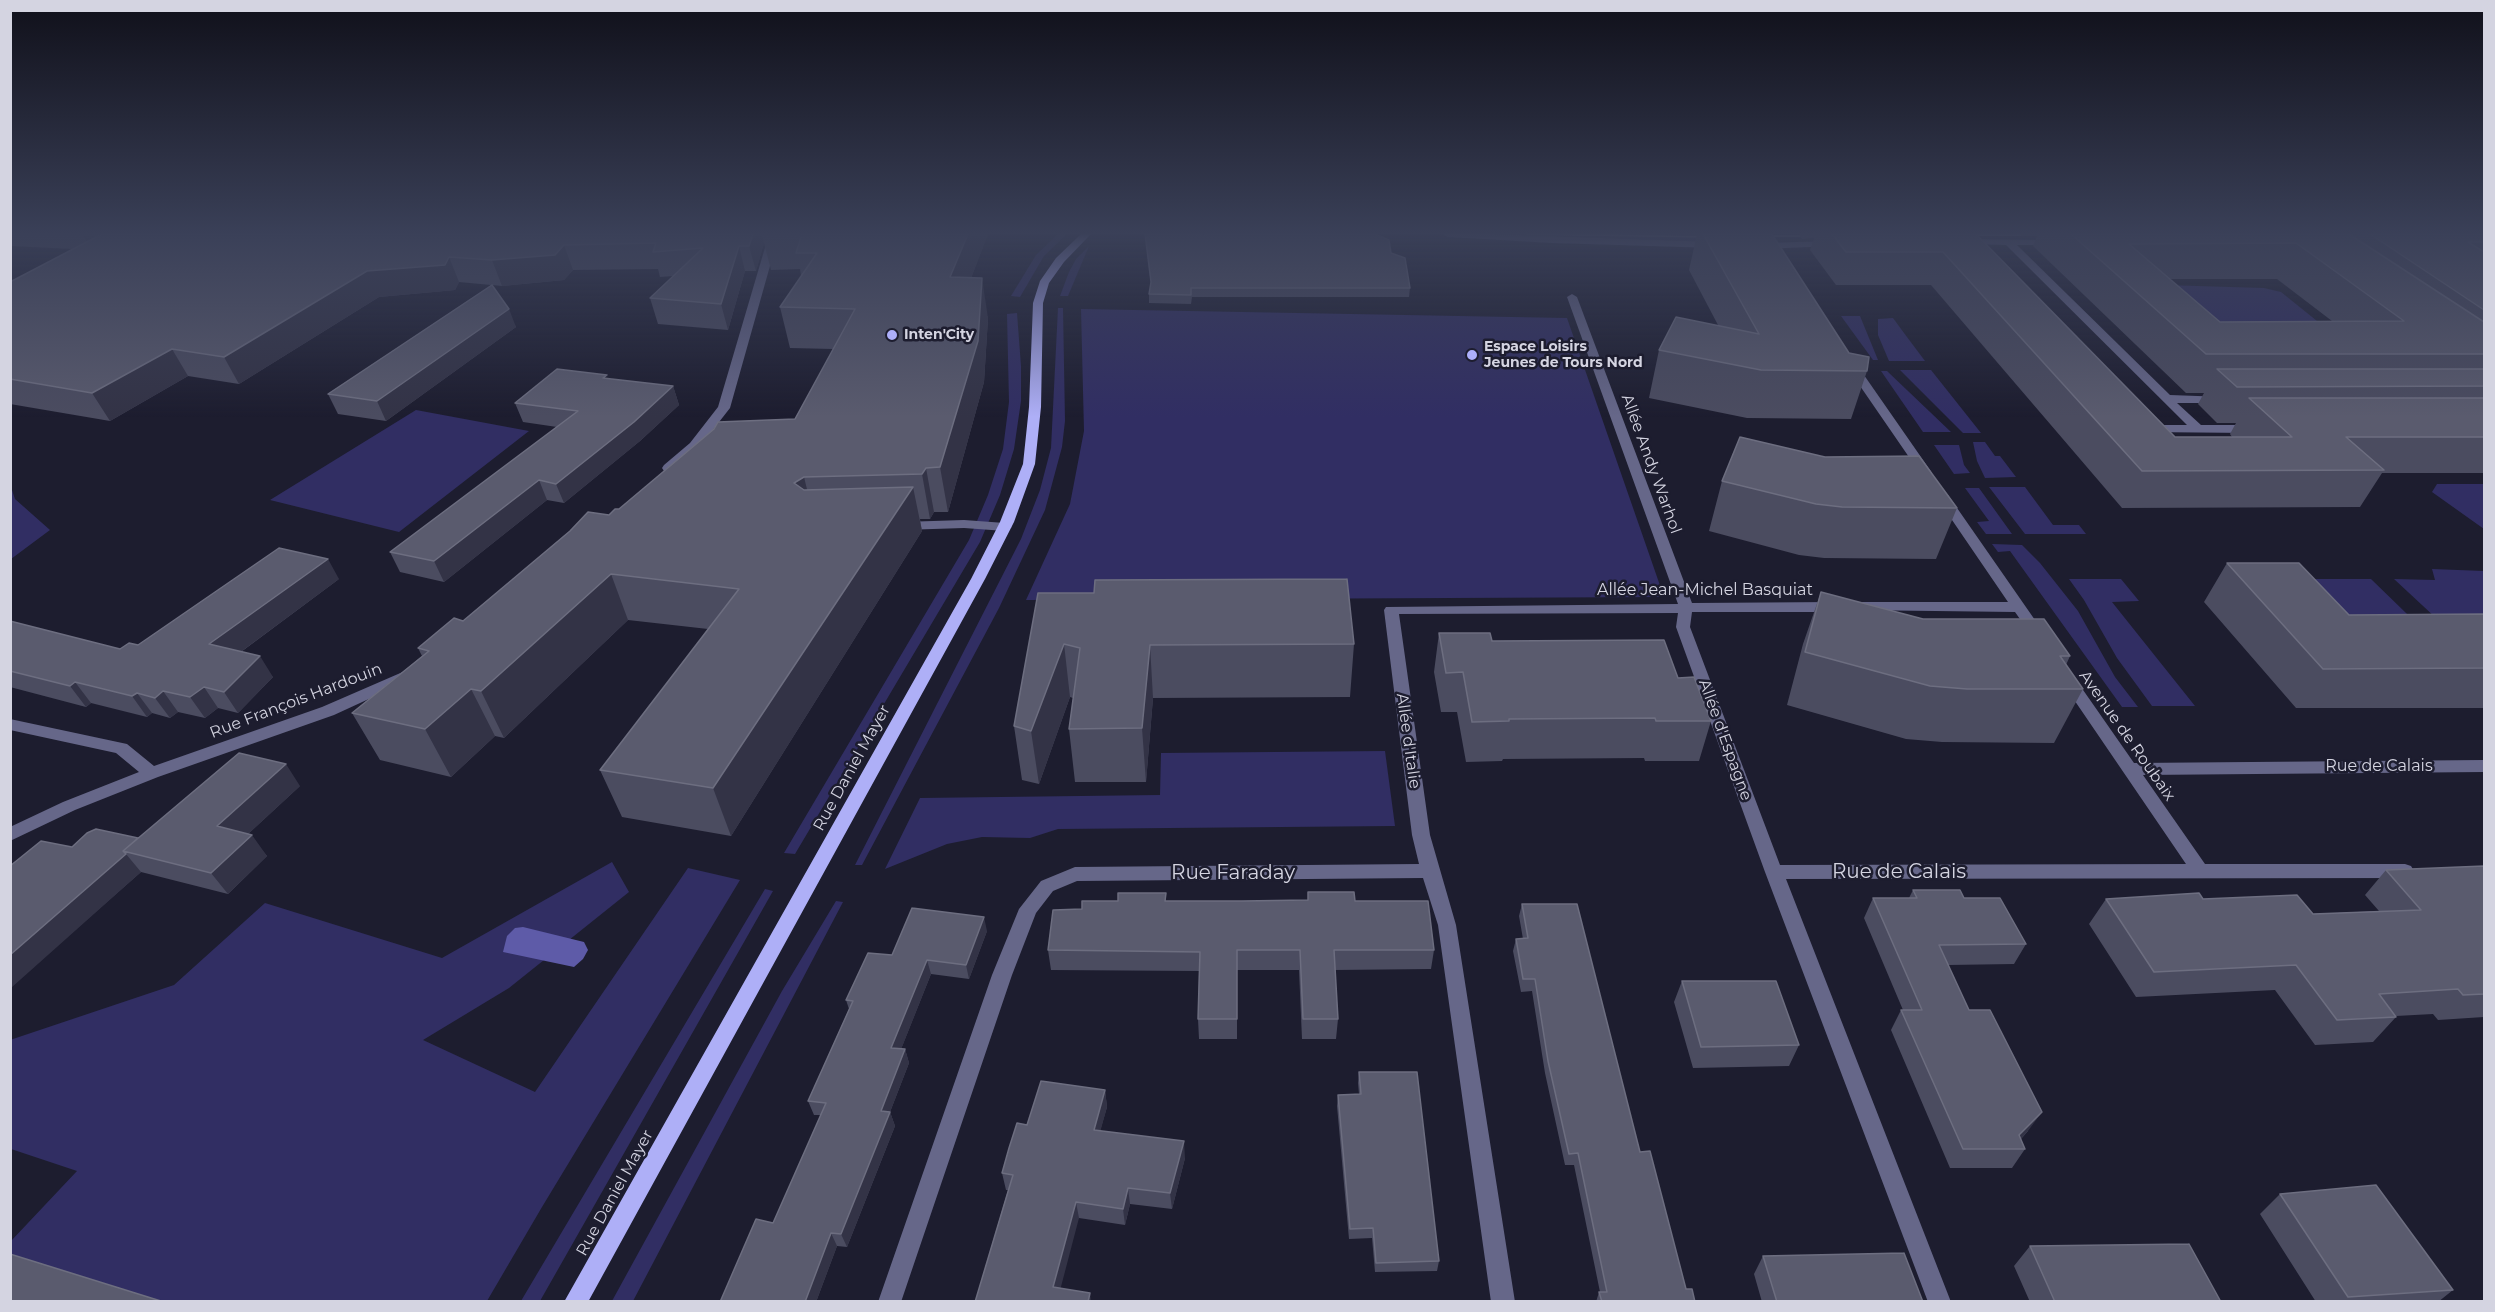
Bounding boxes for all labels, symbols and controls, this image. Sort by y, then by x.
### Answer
place label: Inten'City [904,327,974,343]
marker: Inten'City [885,328,899,342]
place label: Espace Loisirs Jeunes de Tours Nord [1484,339,1643,372]
marker: Espace Loisirs Jeunes de Tours Nord [1465,348,1479,362]
street label: Allée Andy Warhol [1617,392,1685,536]
street label: Allée Jean-Michel Basquiat [1597,580,1813,600]
street label: Rue François Hardouin [207,659,385,743]
street label: Avenue de Roubaix [2075,667,2179,805]
street label: Allée d'Espagne [1694,677,1756,803]
street label: Allée d'Italie [1392,692,1424,790]
street label: Rue Daniel Mayer [809,702,895,834]
street label: Rue de Calais [2325,756,2433,776]
street label: Rue de Calais [1832,860,1966,884]
street label: Rue Faraday [1171,861,1295,885]
street label: Rue Daniel Mayer [572,1127,658,1259]

